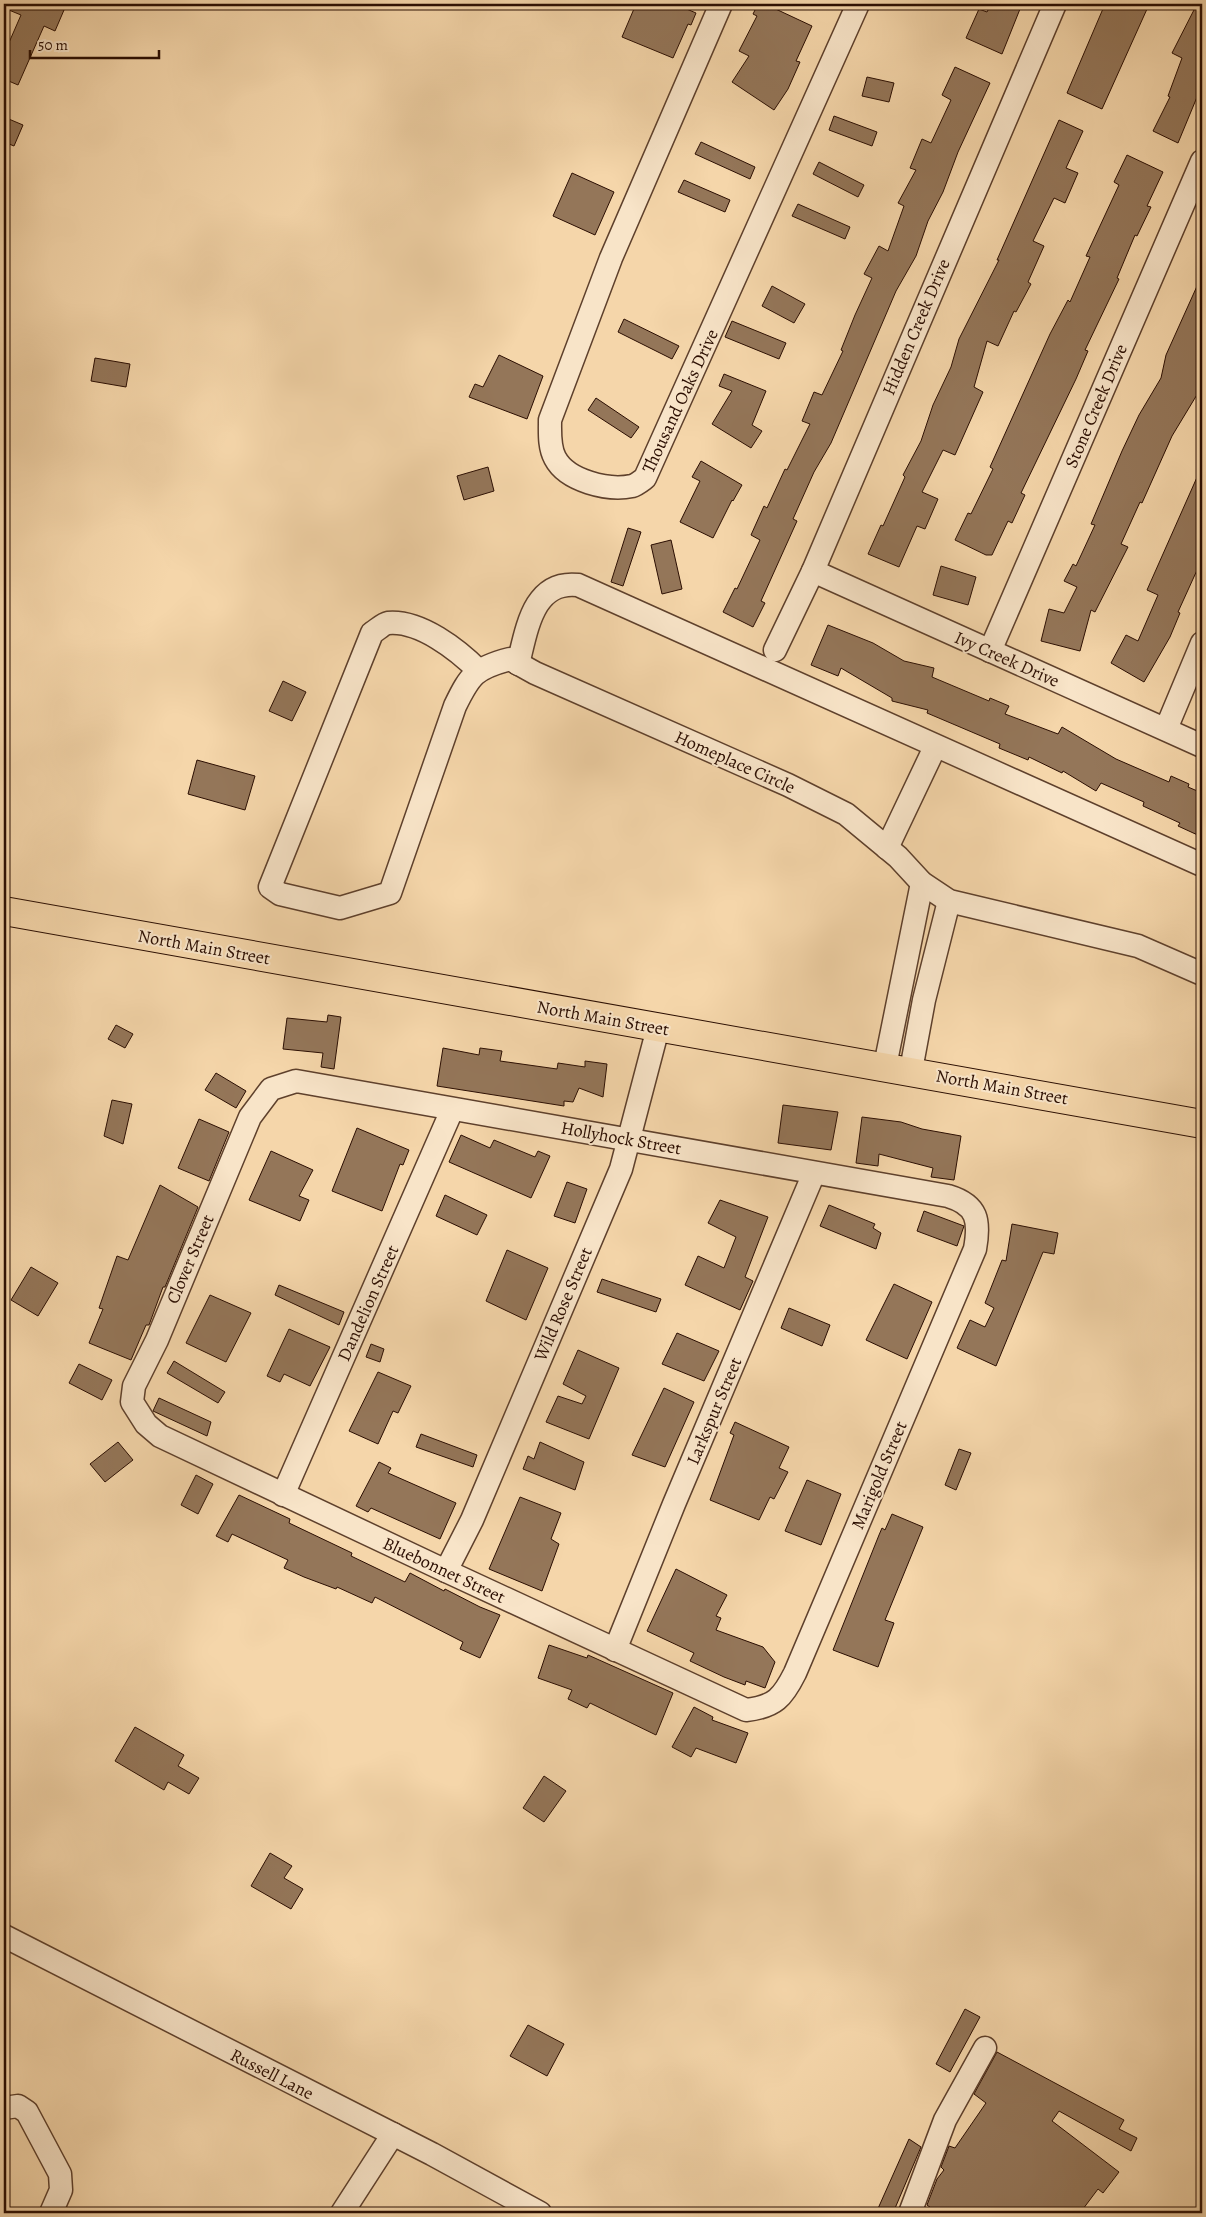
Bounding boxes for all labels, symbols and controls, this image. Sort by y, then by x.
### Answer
scale bar [30,28,159,60]
text: 50 m [38,35,68,55]
street label: Hidden Creek Drive [876,255,956,399]
street label: Thousand Oaks Drive [636,325,724,477]
street label: Stone Creek Drive [1059,340,1133,472]
street label: Ivy Creek Drive [951,625,1063,693]
street label: Homeplace Circle [671,725,799,799]
street label: North Main Street [136,924,272,970]
street label: North Main Street [535,995,671,1041]
street label: North Main Street [934,1064,1070,1110]
street label: Hollyhock Street [559,1116,683,1160]
street label: Clover Street [160,1211,220,1307]
street label: Dandelion Street [332,1241,404,1365]
street label: Wild Rose Street [528,1243,598,1365]
street label: Larkspur Street [681,1354,747,1468]
street label: Marigold Street [845,1417,913,1533]
street label: Bluebonnet Street [379,1531,509,1609]
street label: Russell Lane [226,2043,318,2105]

